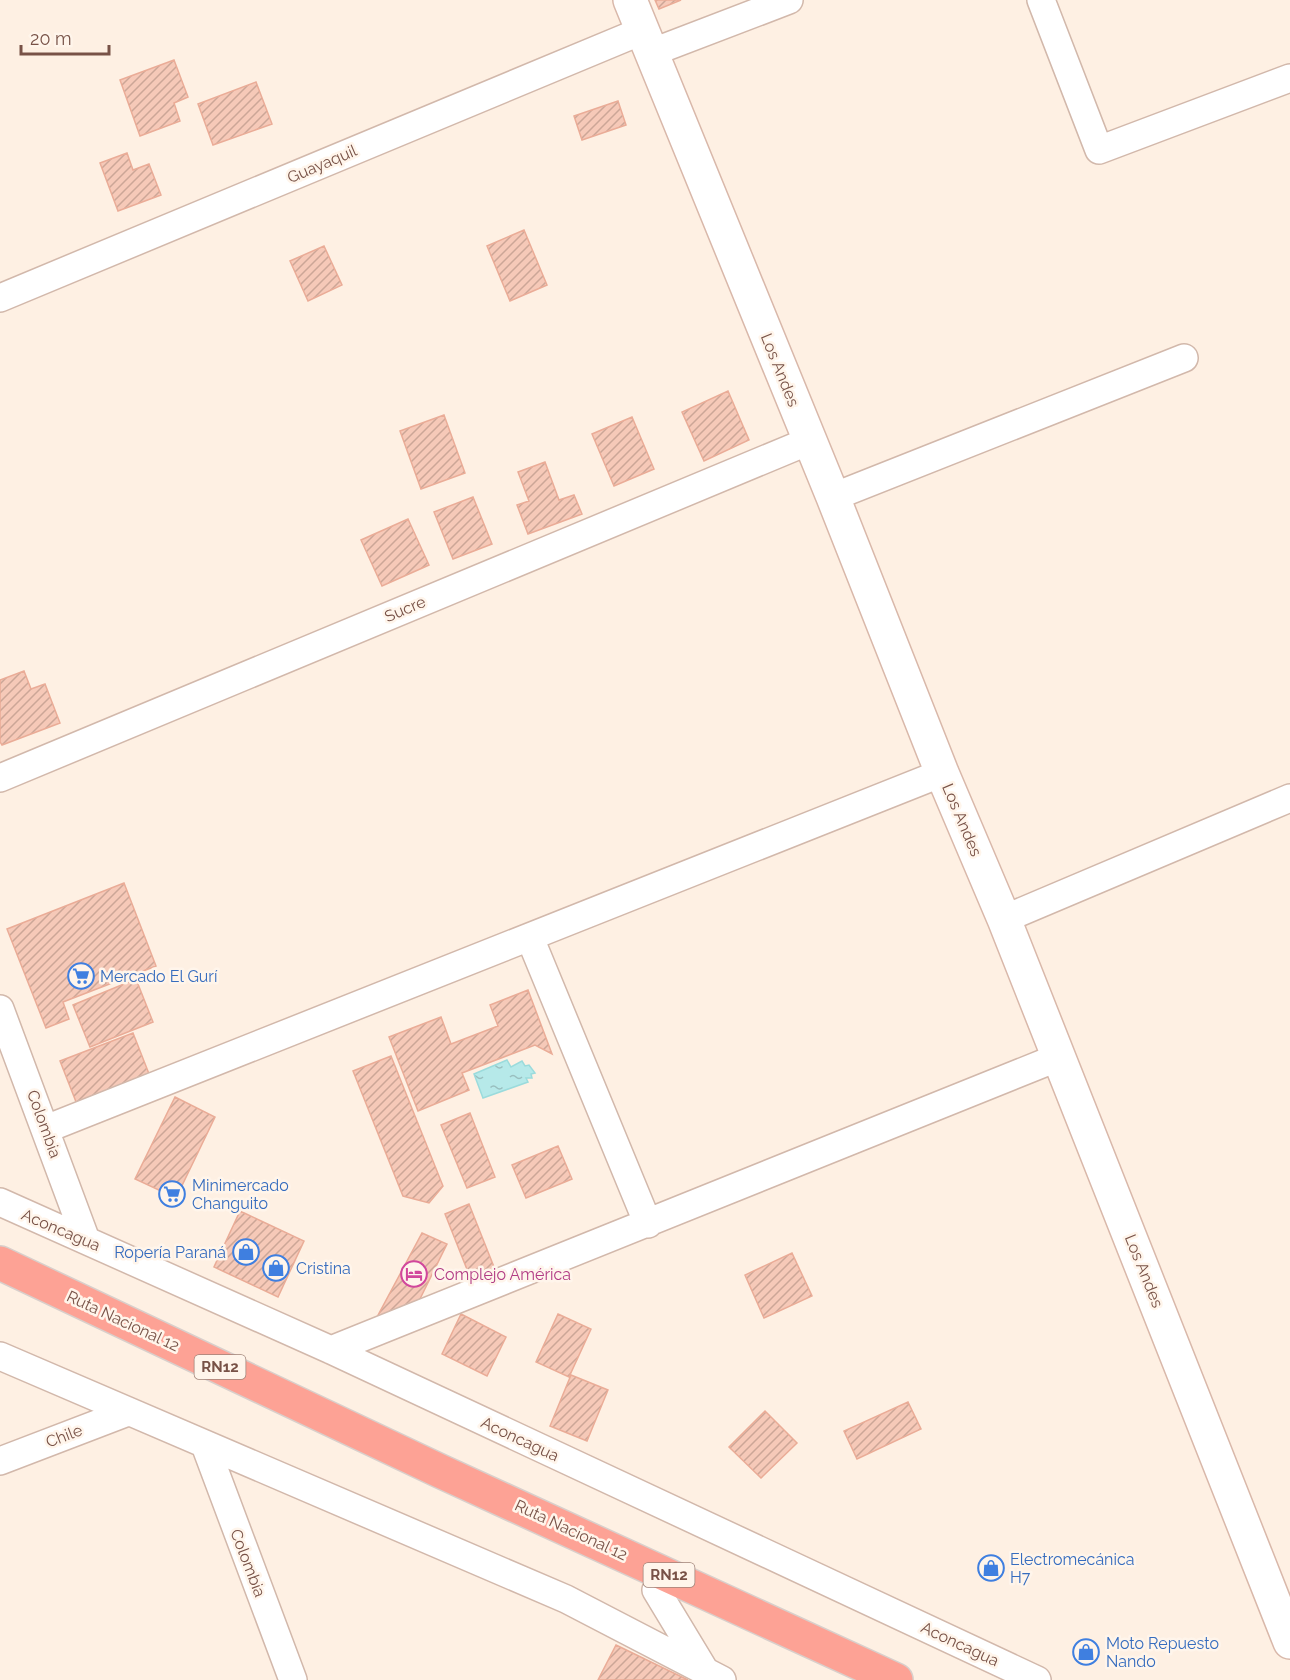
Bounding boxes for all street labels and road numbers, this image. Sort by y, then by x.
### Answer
street label: Guayaquil [284,141,360,187]
street label: Los Andes [757,331,803,410]
street label: Sucre [382,592,428,626]
street label: Los Andes [938,781,986,859]
street label: Colombia [23,1087,65,1161]
street label: Aconcagua [19,1205,103,1255]
street label: Los Andes [1121,1232,1167,1311]
street label: Ruta Nacional 12 [64,1287,182,1355]
road number: RN12 [194,1355,246,1379]
street label: Aconcagua [478,1413,562,1465]
street label: Chile [43,1420,85,1452]
street label: Ruta Nacional 12 [512,1496,630,1564]
street label: Colombia [226,1526,270,1600]
road number: RN12 [644,1563,694,1587]
street label: Aconcagua [918,1618,1002,1670]

